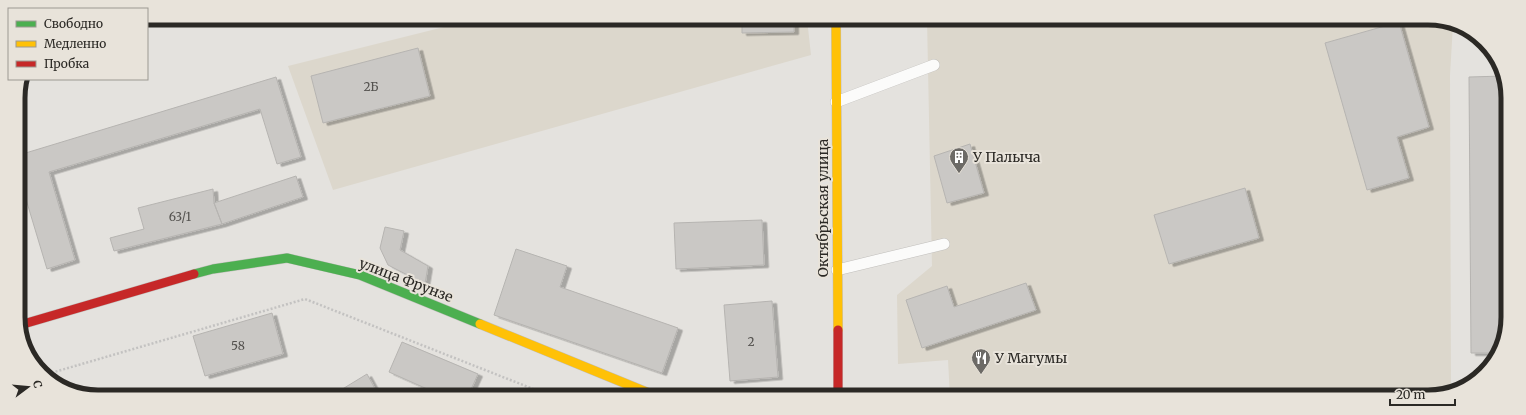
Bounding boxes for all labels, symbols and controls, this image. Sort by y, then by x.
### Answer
legend [8,8,148,80]
text: Свободно [44,16,103,31]
text: Медленно [44,36,106,51]
text: Пробка [44,56,90,71]
house number: 2Б [363,79,379,94]
street label: Октябрьская улица [814,138,832,277]
building icon: У Палыча [948,146,970,174]
place label: У Палыча [972,148,1041,166]
house number: 63/1 [169,209,192,224]
street label: улица Фрунзе [356,254,456,306]
house number: 2 [747,334,755,349]
house number: 58 [231,338,245,353]
restaurant icon: У Магумы [970,347,992,375]
place label: У Магумы [994,349,1067,367]
north arrow [8,367,48,407]
text: С [30,379,45,390]
scale bar [1390,381,1455,407]
text: 20 m [1396,387,1425,402]

